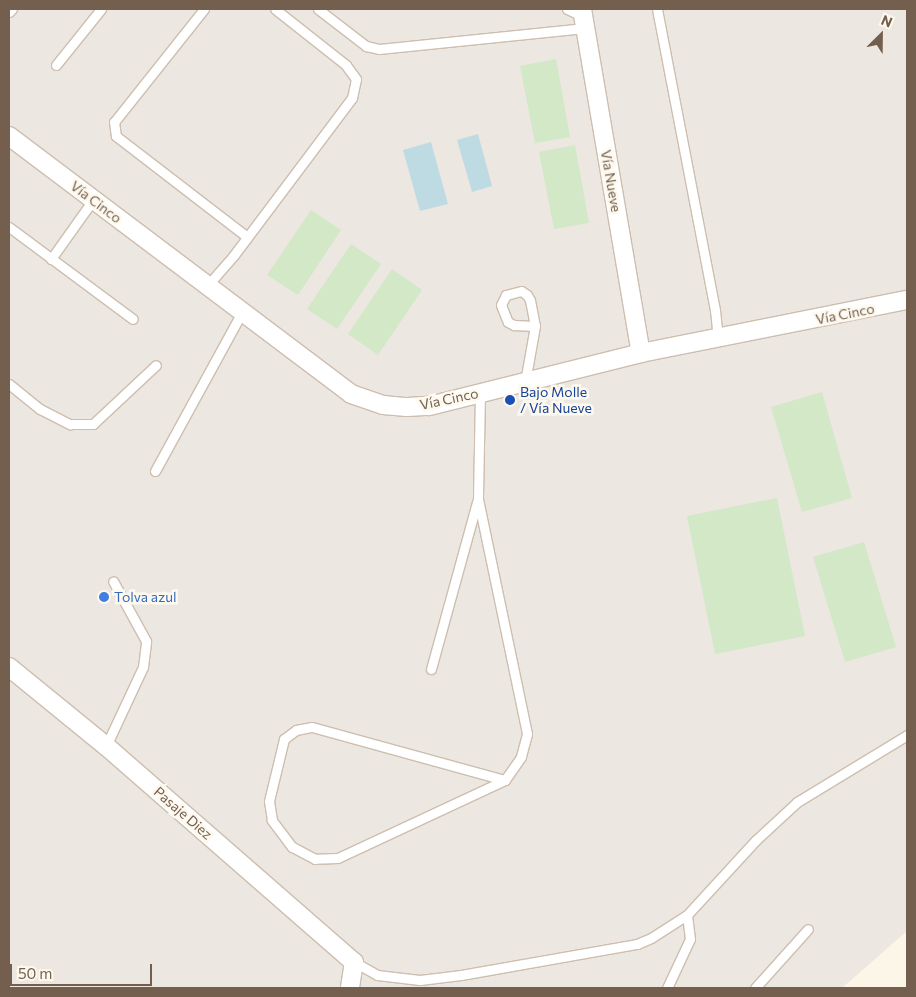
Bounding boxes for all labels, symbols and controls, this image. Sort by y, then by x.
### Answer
north arrow [856,10,906,60]
text: N [879,11,895,31]
street label: Vía Nueve [597,149,625,213]
street label: Vía Cinco [67,177,125,227]
street label: Vía Cinco [814,300,876,328]
place label: Bajo Molle / Vía Nueve [520,384,592,417]
street label: Vía Cinco [418,385,480,413]
marker: Bajo Molle / Vía Nueve [504,394,516,406]
place label: Tolva azul [114,589,177,605]
marker: Tolva azul [98,591,110,603]
street label: Pasaje Diez [150,783,216,843]
scale bar [12,954,155,986]
text: 50 m [18,964,52,982]

